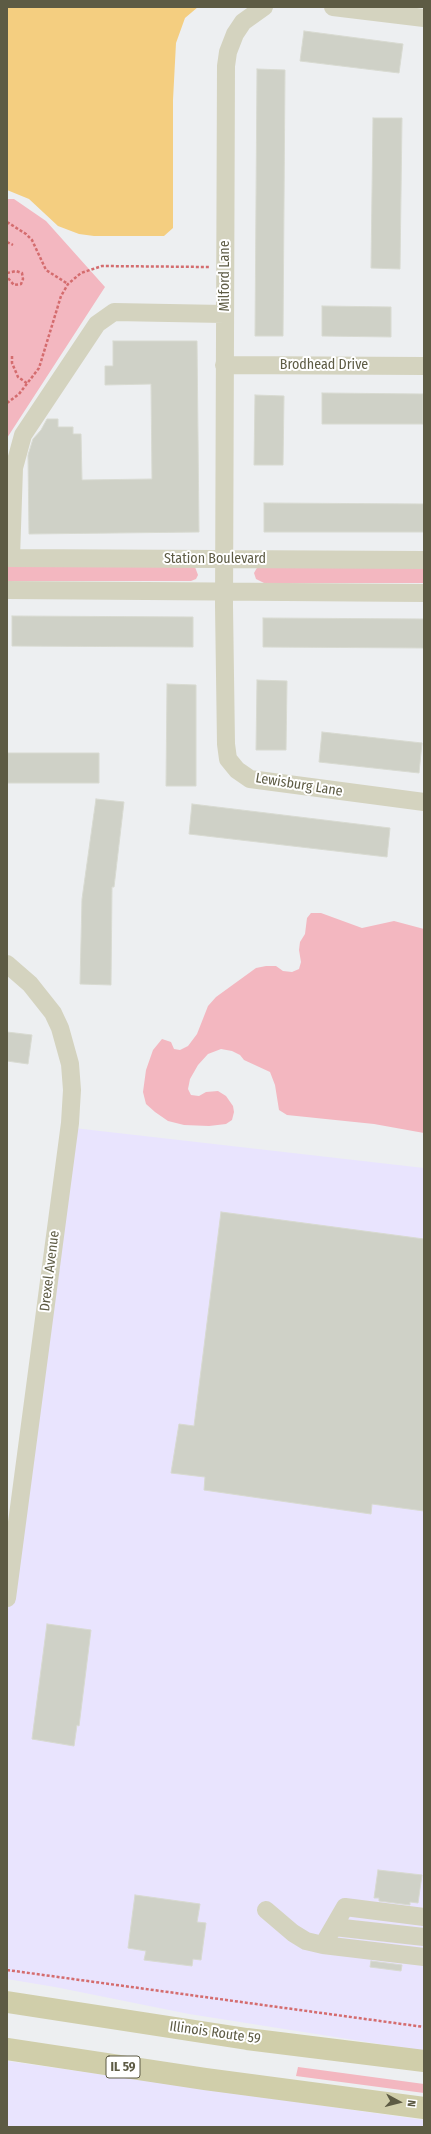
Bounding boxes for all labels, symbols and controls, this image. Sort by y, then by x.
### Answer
street label: Milford Lane [217,240,233,312]
street label: Brodhead Drive [280,357,368,373]
street label: Station Boulevard [164,551,266,567]
street label: Lewisburg Lane [254,770,344,800]
street label: Drexel Avenue [37,1230,63,1312]
street label: Illinois Route 59 [168,2018,262,2048]
road number: IL 59 [106,2056,140,2078]
north arrow [379,2082,419,2122]
text: N [405,2099,418,2108]

